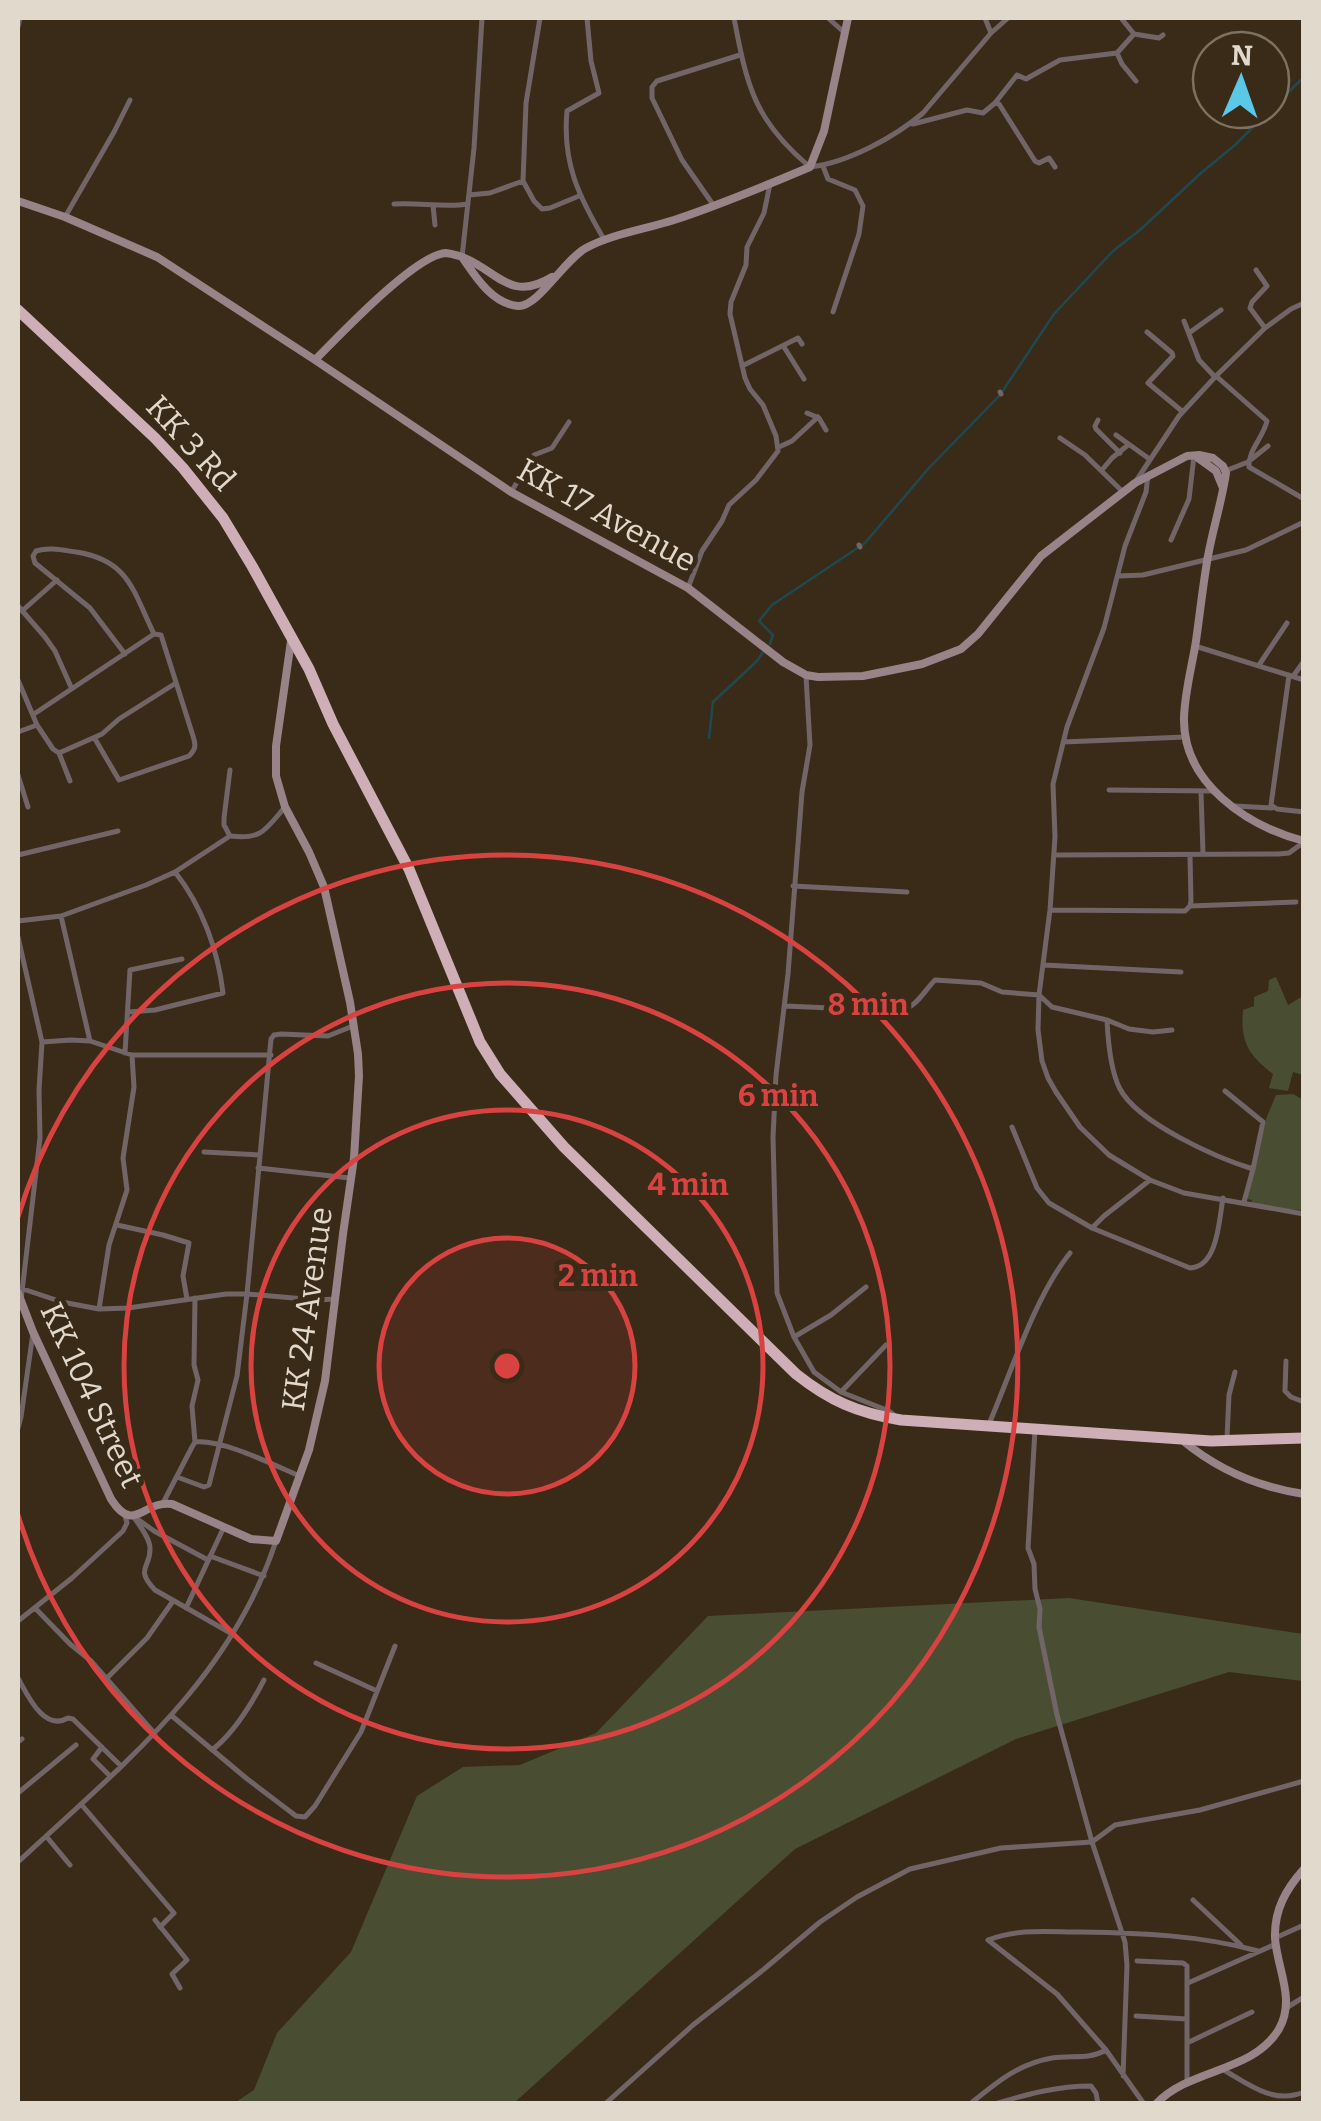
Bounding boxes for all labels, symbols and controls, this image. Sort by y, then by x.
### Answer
north arrow [1191,30,1291,130]
text: N [1230,39,1253,72]
street label: KK 3 Rd [139,388,243,498]
street label: KK 17 Avenue [511,450,703,580]
text: 8 min [828,987,909,1023]
text: 6 min [738,1078,819,1114]
text: 4 min [647,1167,729,1203]
street label: KK 24 Avenue [274,1205,340,1413]
text: 2 min [558,1258,639,1294]
street label: KK 104 Street [33,1297,152,1494]
centre of rings [489,1348,525,1384]

